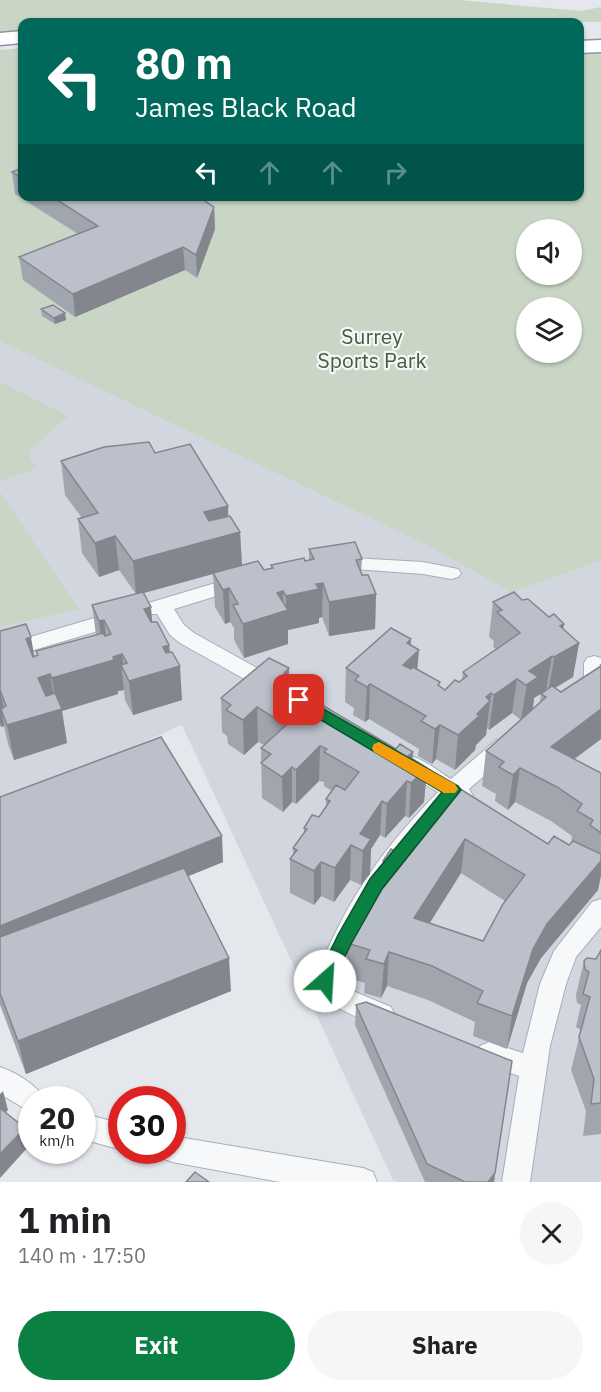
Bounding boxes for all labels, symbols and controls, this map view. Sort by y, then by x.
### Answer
text: 80 m [135,36,233,91]
icon: left [36,42,114,120]
text: James Black Road [135,89,357,124]
icon: left [190,156,223,189]
icon: ahead [253,156,286,189]
icon: ahead [316,156,349,189]
icon: right [379,156,412,189]
map controls [516,219,582,363]
button: sound [516,219,582,285]
button: layers [516,297,582,363]
park label: Surrey Sports Park [318,322,427,374]
pin [273,674,324,725]
icon: arrive [282,683,315,716]
position arrow [293,949,357,1013]
speed limit sign: 30 [108,1086,186,1164]
text: 20 [39,1098,75,1137]
text: km/h [39,1131,75,1150]
text: 1 min [18,1196,112,1243]
button: close [520,1202,583,1265]
text: 140 m · 17:50 [18,1242,146,1269]
button: Exit [18,1311,295,1380]
button: Share [307,1311,583,1380]

